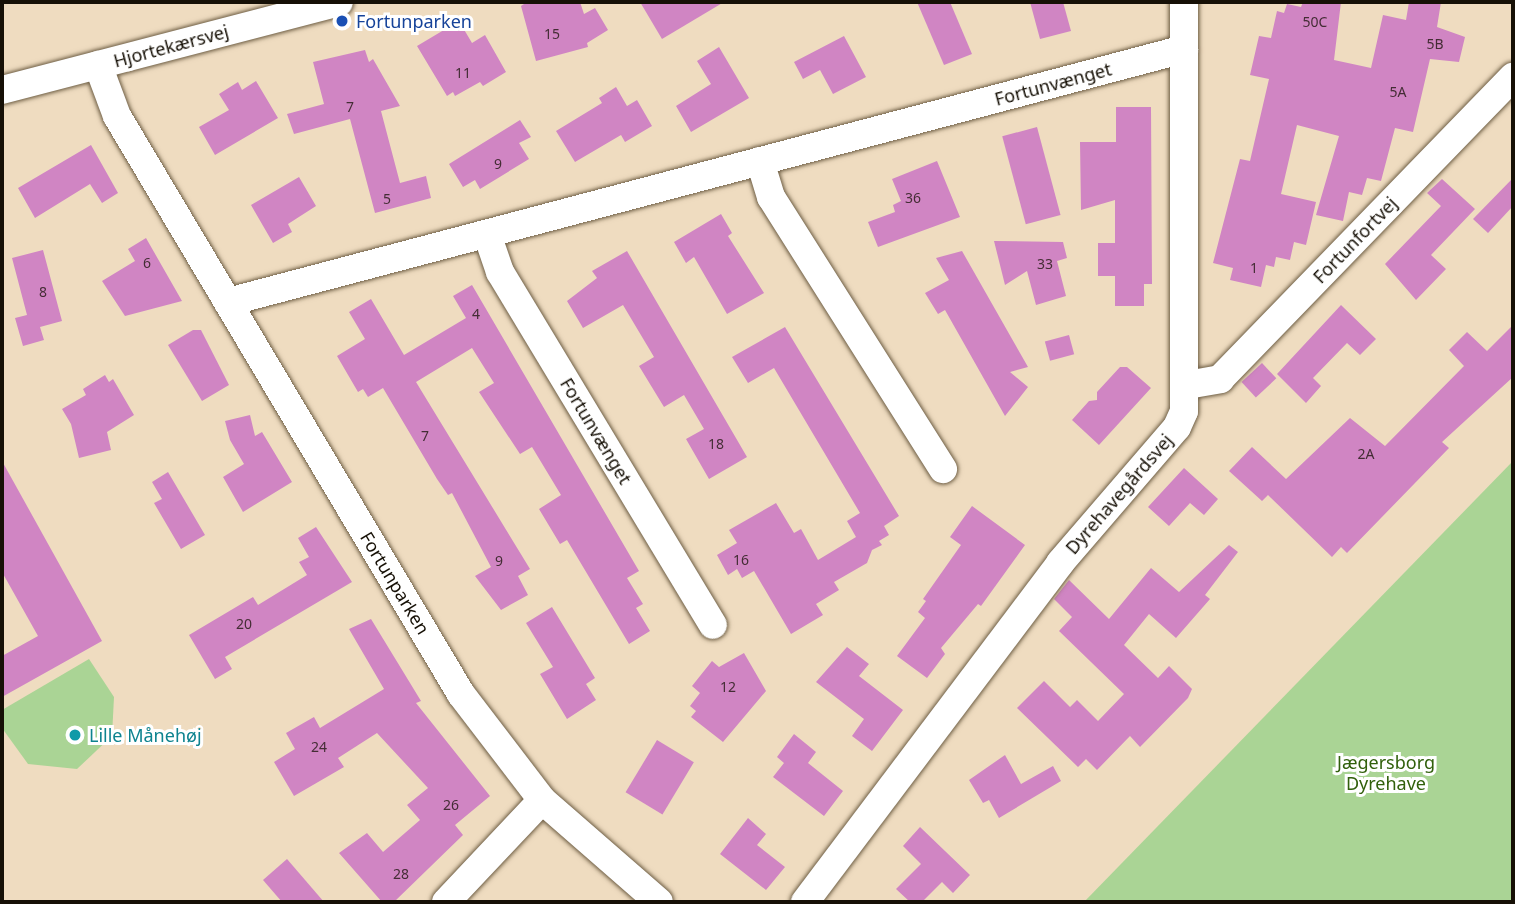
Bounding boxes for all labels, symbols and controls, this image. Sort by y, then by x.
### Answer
place label: Fortunparken [356,10,472,32]
marker: Fortunparken [334,13,350,29]
house number: 50C [1303,14,1327,30]
street label: Hjortekærsvej [111,20,231,72]
house number: 15 [544,26,560,42]
house number: 5B [1426,36,1444,52]
street label: Fortunvænget [992,58,1114,110]
house number: 11 [455,65,471,81]
house number: 5A [1390,84,1406,100]
house number: 7 [346,99,354,115]
house number: 9 [494,156,502,172]
house number: 36 [905,190,921,206]
house number: 5 [383,191,391,207]
street label: Fortunfortvej [1309,192,1401,288]
house number: 6 [143,255,151,271]
house number: 33 [1037,256,1053,272]
house number: 1 [1250,260,1258,276]
house number: 8 [39,284,47,300]
house number: 4 [472,306,480,322]
street label: Fortunvænget [556,374,636,488]
house number: 7 [421,428,429,444]
street label: Dyrehavegårdsvej [1061,430,1177,558]
house number: 18 [708,436,724,452]
house number: 2A [1358,446,1374,462]
street label: Fortunparken [356,528,434,638]
house number: 16 [733,552,749,568]
house number: 9 [495,553,503,569]
house number: 20 [236,616,252,632]
house number: 12 [720,679,736,695]
place label: Lille Månehøj [89,724,202,746]
marker: Lille Månehøj [67,727,83,743]
house number: 24 [311,739,327,755]
park label: Jægersborg Dyrehave [1337,752,1435,794]
house number: 26 [443,797,459,813]
house number: 28 [393,866,409,882]

